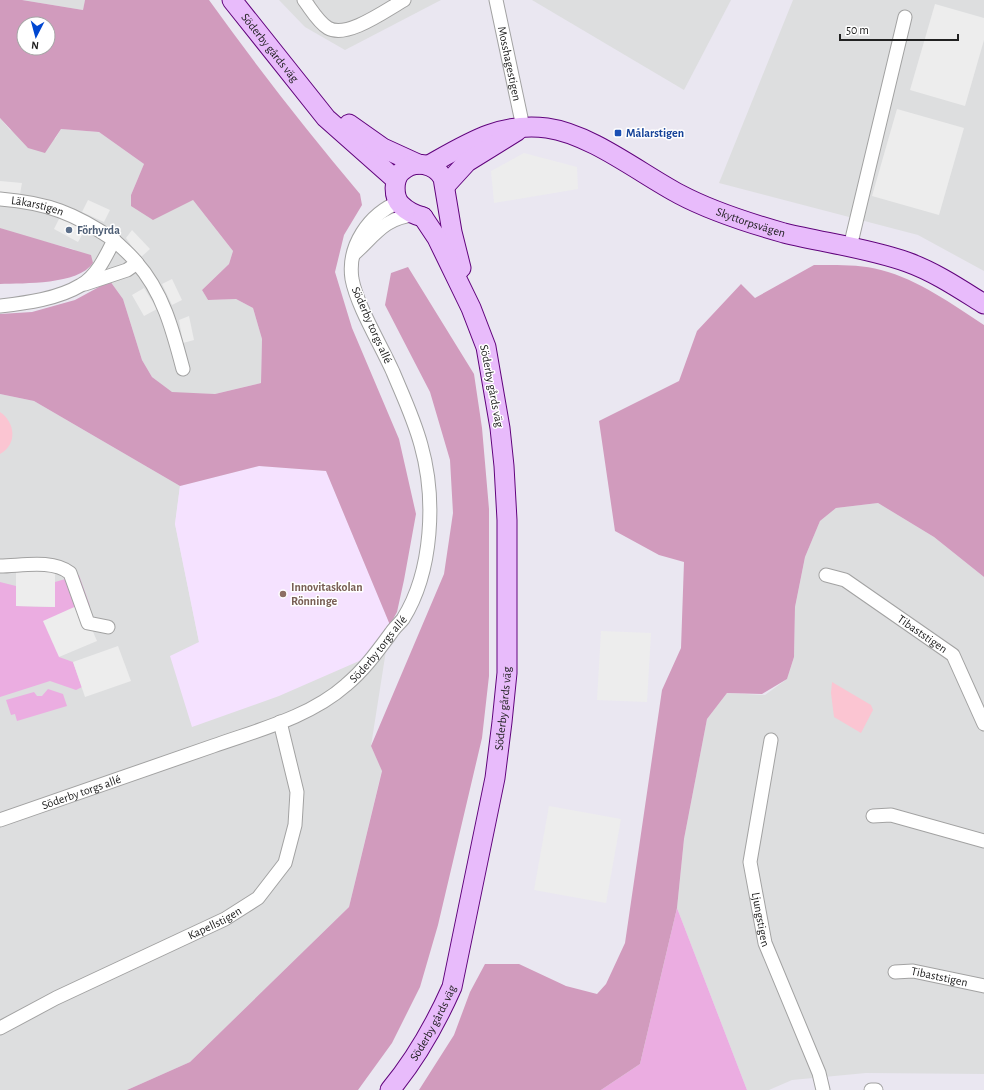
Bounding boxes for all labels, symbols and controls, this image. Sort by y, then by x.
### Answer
street label: Söderby gårds väg [239,11,301,84]
north arrow [16,16,56,56]
scale bar [840,16,958,42]
text: 50 m [846,24,869,36]
street label: Mosshagestigen [496,25,523,102]
text: N [31,40,39,51]
place label: Målarstigen [626,127,684,139]
marker: Målarstigen [613,128,623,138]
street label: Läkarstigen [10,194,65,218]
street label: Skyttorpsvägen [714,205,787,239]
place label: Förhyrda [77,224,120,237]
marker: Förhyrda [64,225,74,235]
street label: Söderby torgs allé [349,285,394,366]
street label: Söderby gårds väg [477,344,506,429]
place label: Innovitaskolan Rönninge [291,581,363,607]
marker: Innovitaskolan Rönninge [278,589,288,599]
street label: Tibaststigen [895,612,950,655]
street label: Söderby torgs allé [347,613,409,685]
street label: Söderby gårds väg [493,666,513,751]
street label: Söderby torgs allé [40,773,122,811]
street label: Ljungstigen [750,891,772,948]
street label: Kapellstigen [186,904,244,941]
street label: Tibaststigen [910,965,969,988]
street label: Söderby gårds väg [408,983,458,1063]

